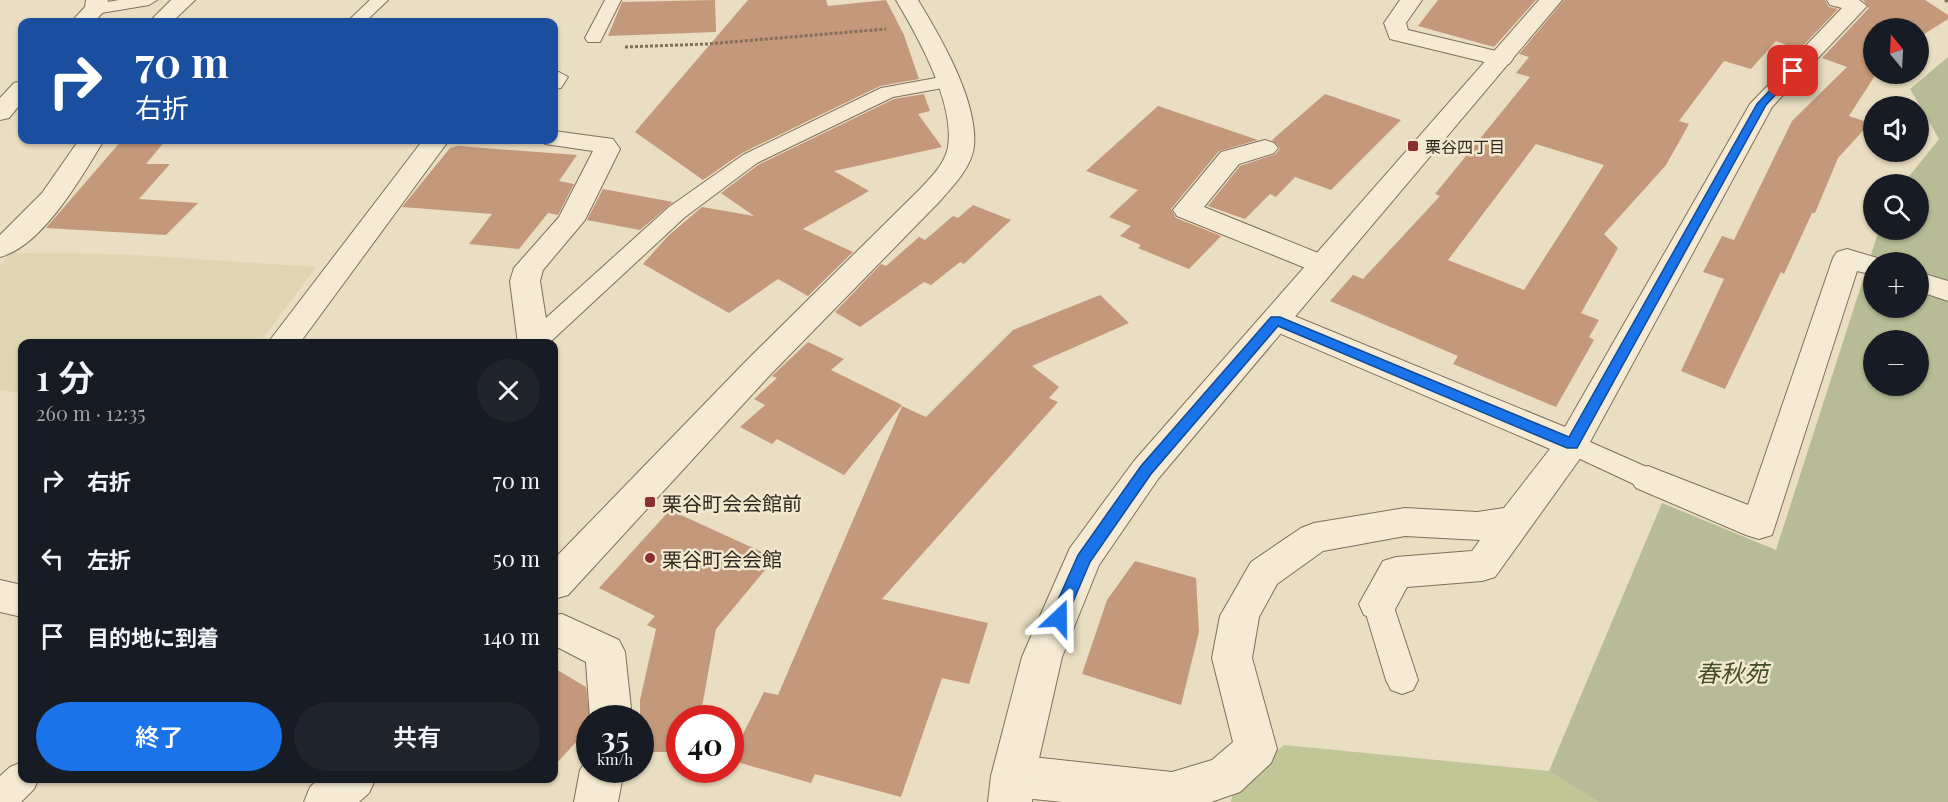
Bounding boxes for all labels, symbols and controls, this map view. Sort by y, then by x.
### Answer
north arrow [1863,18,1929,84]
map controls [1863,18,1929,396]
text: 70 m [135,33,229,89]
icon: right [36,42,114,120]
pin [1767,45,1818,96]
icon: arrive [1776,54,1809,87]
text: 右折 [135,89,189,125]
button: sound [1863,96,1929,162]
place label: 栗谷四丁目 [1425,136,1505,157]
marker: 栗谷四丁目 [1406,139,1420,153]
button: search [1863,174,1929,240]
button: + [1863,252,1929,318]
button: − [1863,330,1929,396]
text: 1 分 [36,352,94,400]
button: close [477,359,540,422]
text: 260 m · 12:35 [36,399,146,426]
icon: right [36,464,69,497]
text: 70 m [493,465,540,495]
text: 右折 [87,466,131,496]
place label: 栗谷町会会館前 [662,489,802,516]
marker: 栗谷町会会館前 [643,495,657,509]
icon: left [36,542,69,575]
text: 50 m [493,543,540,573]
text: 左折 [87,544,131,574]
place label: 栗谷町会会館 [662,545,782,572]
marker: 栗谷町会会館 [643,551,657,565]
position arrow [1027,586,1091,650]
icon: arrive [36,620,69,653]
text: 140 m [483,621,540,651]
text: 目的地に到着 [87,622,219,652]
park label: 春秋苑 [1696,656,1772,688]
button: 終了 [36,702,282,771]
button: 共有 [294,702,540,771]
speed limit sign: 40 [666,705,744,783]
text: 35 [601,717,629,757]
text: km/h [597,749,633,769]

